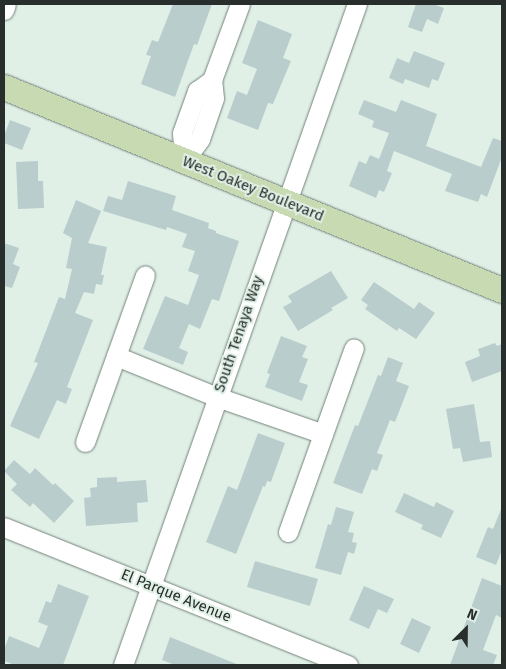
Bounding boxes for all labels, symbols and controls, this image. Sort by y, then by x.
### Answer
street label: West Oakey Boulevard [180,152,326,226]
street label: South Tenaya Way [211,273,267,395]
street label: El Parque Avenue [118,566,234,626]
north arrow [441,604,491,654]
text: N [464,605,480,624]

